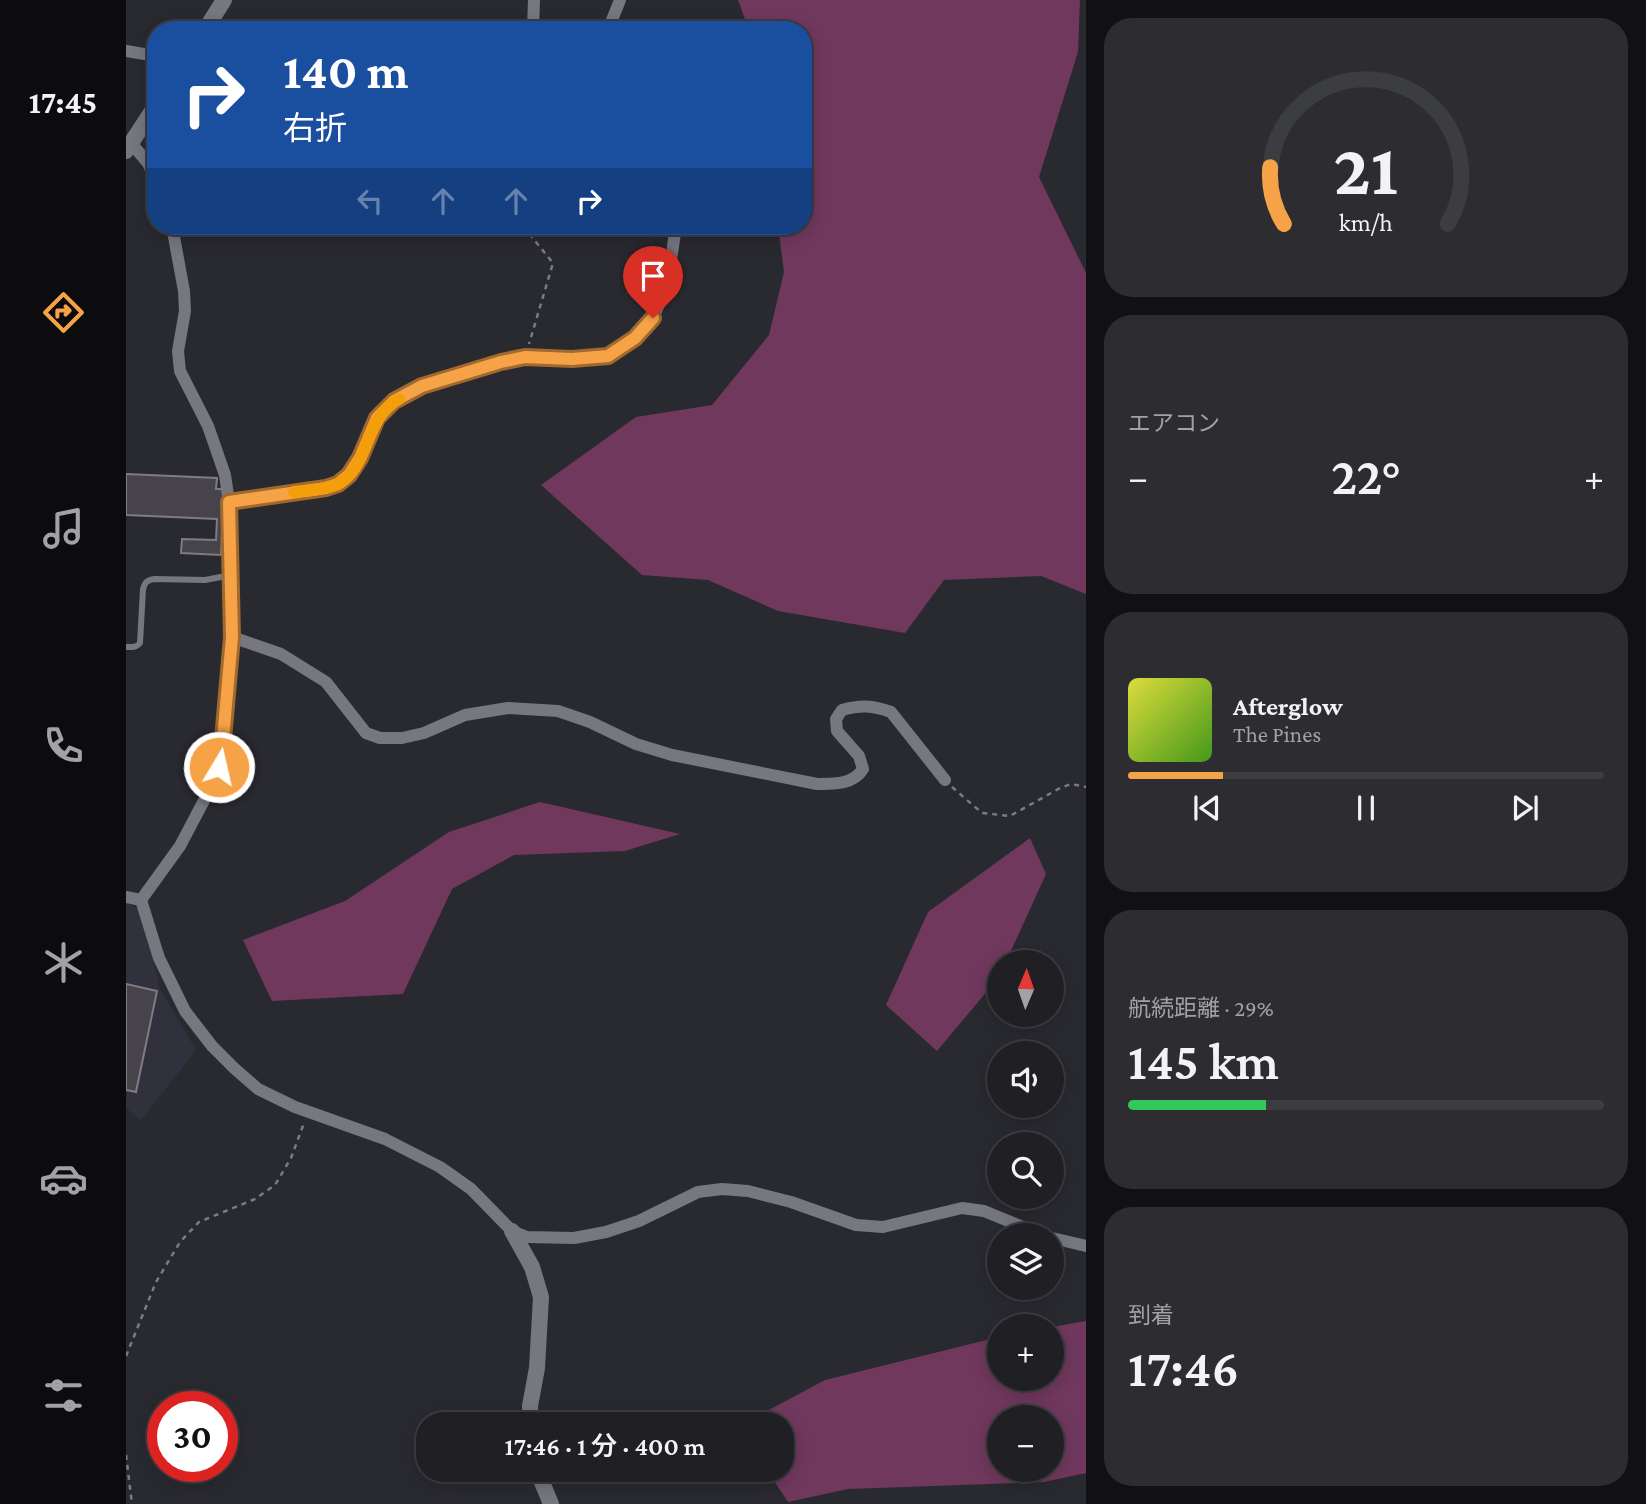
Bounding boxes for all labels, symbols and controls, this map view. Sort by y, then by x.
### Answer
text: 140 m [283,44,408,99]
icon: right [168,49,259,140]
text: 17:45 [29,84,97,120]
text: 右折 [283,110,347,146]
text: 21 [1334,129,1398,210]
icon: left [351,182,389,220]
icon: ahead [424,182,462,220]
icon: ahead [497,182,535,220]
icon: right [570,182,608,220]
text: km/h [1339,208,1393,235]
pin [623,246,683,318]
icon: arrive [634,257,672,295]
icon: directions [39,288,88,337]
text: エアコン [1128,410,1220,436]
text: 22° [1331,447,1401,505]
text: − [1128,456,1148,498]
text: + [1584,456,1604,498]
icon: music [39,504,88,553]
text: Afterglow [1233,692,1343,721]
icon: phone [39,721,88,770]
text: The Pines [1233,721,1321,747]
position arrow [182,730,256,804]
icon: previous [1188,789,1226,827]
icon: pause [1347,789,1385,827]
icon: next [1506,789,1544,827]
icon: climate [39,938,88,987]
north arrow [987,950,1064,1027]
map controls [987,950,1064,1482]
text: 航続距離 · 29% [1128,995,1274,1021]
text: 145 km [1128,1032,1279,1090]
button: sound [987,1041,1064,1118]
button: search [987,1132,1064,1209]
icon: car [39,1154,88,1203]
button: layers [987,1223,1064,1300]
text: 到着 [1128,1302,1174,1328]
button: + [987,1314,1064,1391]
text: 17:46 [1128,1339,1239,1397]
icon: filters [39,1371,88,1420]
speed limit sign: 30 [147,1391,238,1482]
button: − [987,1405,1064,1482]
text: 17:46 · 1 分 · 400 m [505,1432,705,1461]

